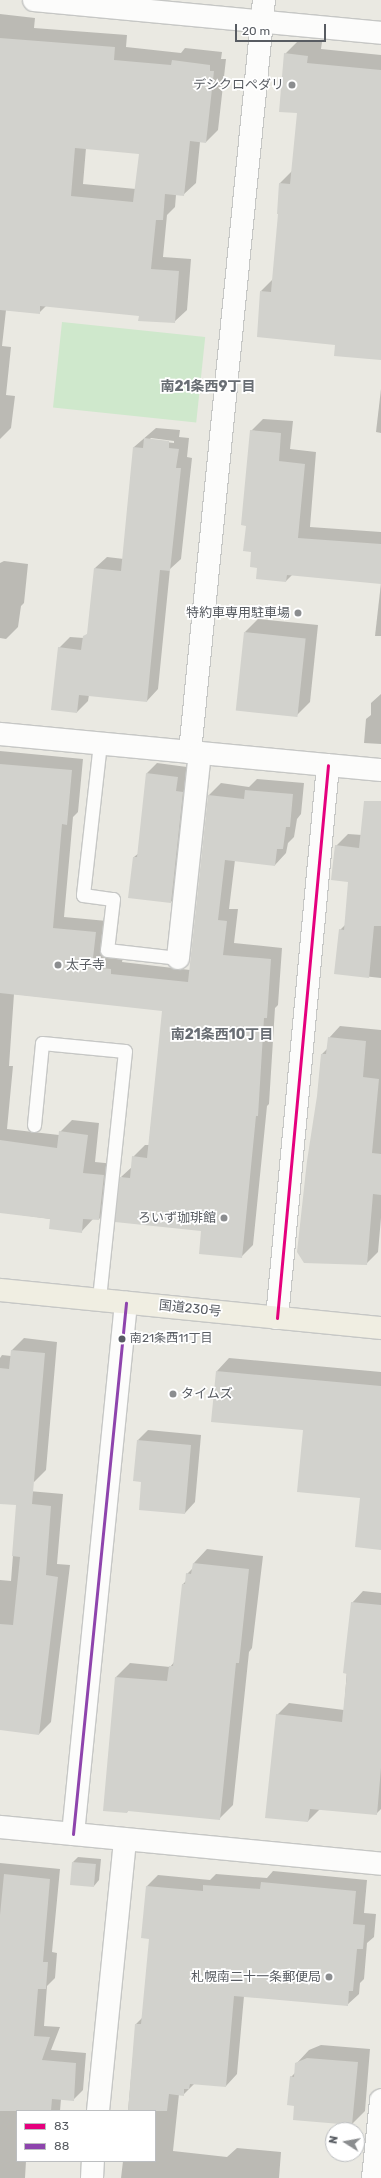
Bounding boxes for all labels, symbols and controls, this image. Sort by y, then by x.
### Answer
scale bar [237,16,328,42]
text: 20 m [242,24,270,38]
place label: デシクロペダリ [193,77,284,93]
marker: デシクロペダリ [287,80,297,90]
district label: 南21条西9丁目 [160,379,256,395]
place label: 特約車専用駐車場 [186,605,290,621]
marker: 特約車専用駐車場 [293,608,303,618]
place label: 太子寺 [66,957,105,973]
marker: 太子寺 [53,960,63,970]
district label: 南21条西10丁目 [171,1027,273,1043]
place label: ろいず珈琲館 [138,1210,216,1226]
marker: ろいず珈琲館 [219,1213,229,1223]
street label: 国道230号 [158,1298,222,1320]
place label: 南21条西11丁目 [130,1332,212,1346]
marker: 南21条西11丁目 [117,1334,127,1344]
place label: タイムズ [181,1386,233,1402]
marker: タイムズ [168,1389,178,1399]
place label: 札幌南二十一条郵便局 [191,1969,321,1985]
marker: 札幌南二十一条郵便局 [324,1972,334,1982]
legend [16,2110,156,2162]
text: 83 [54,2119,69,2133]
north arrow [325,2122,365,2162]
text: N [327,2135,341,2145]
text: 88 [54,2139,69,2153]

